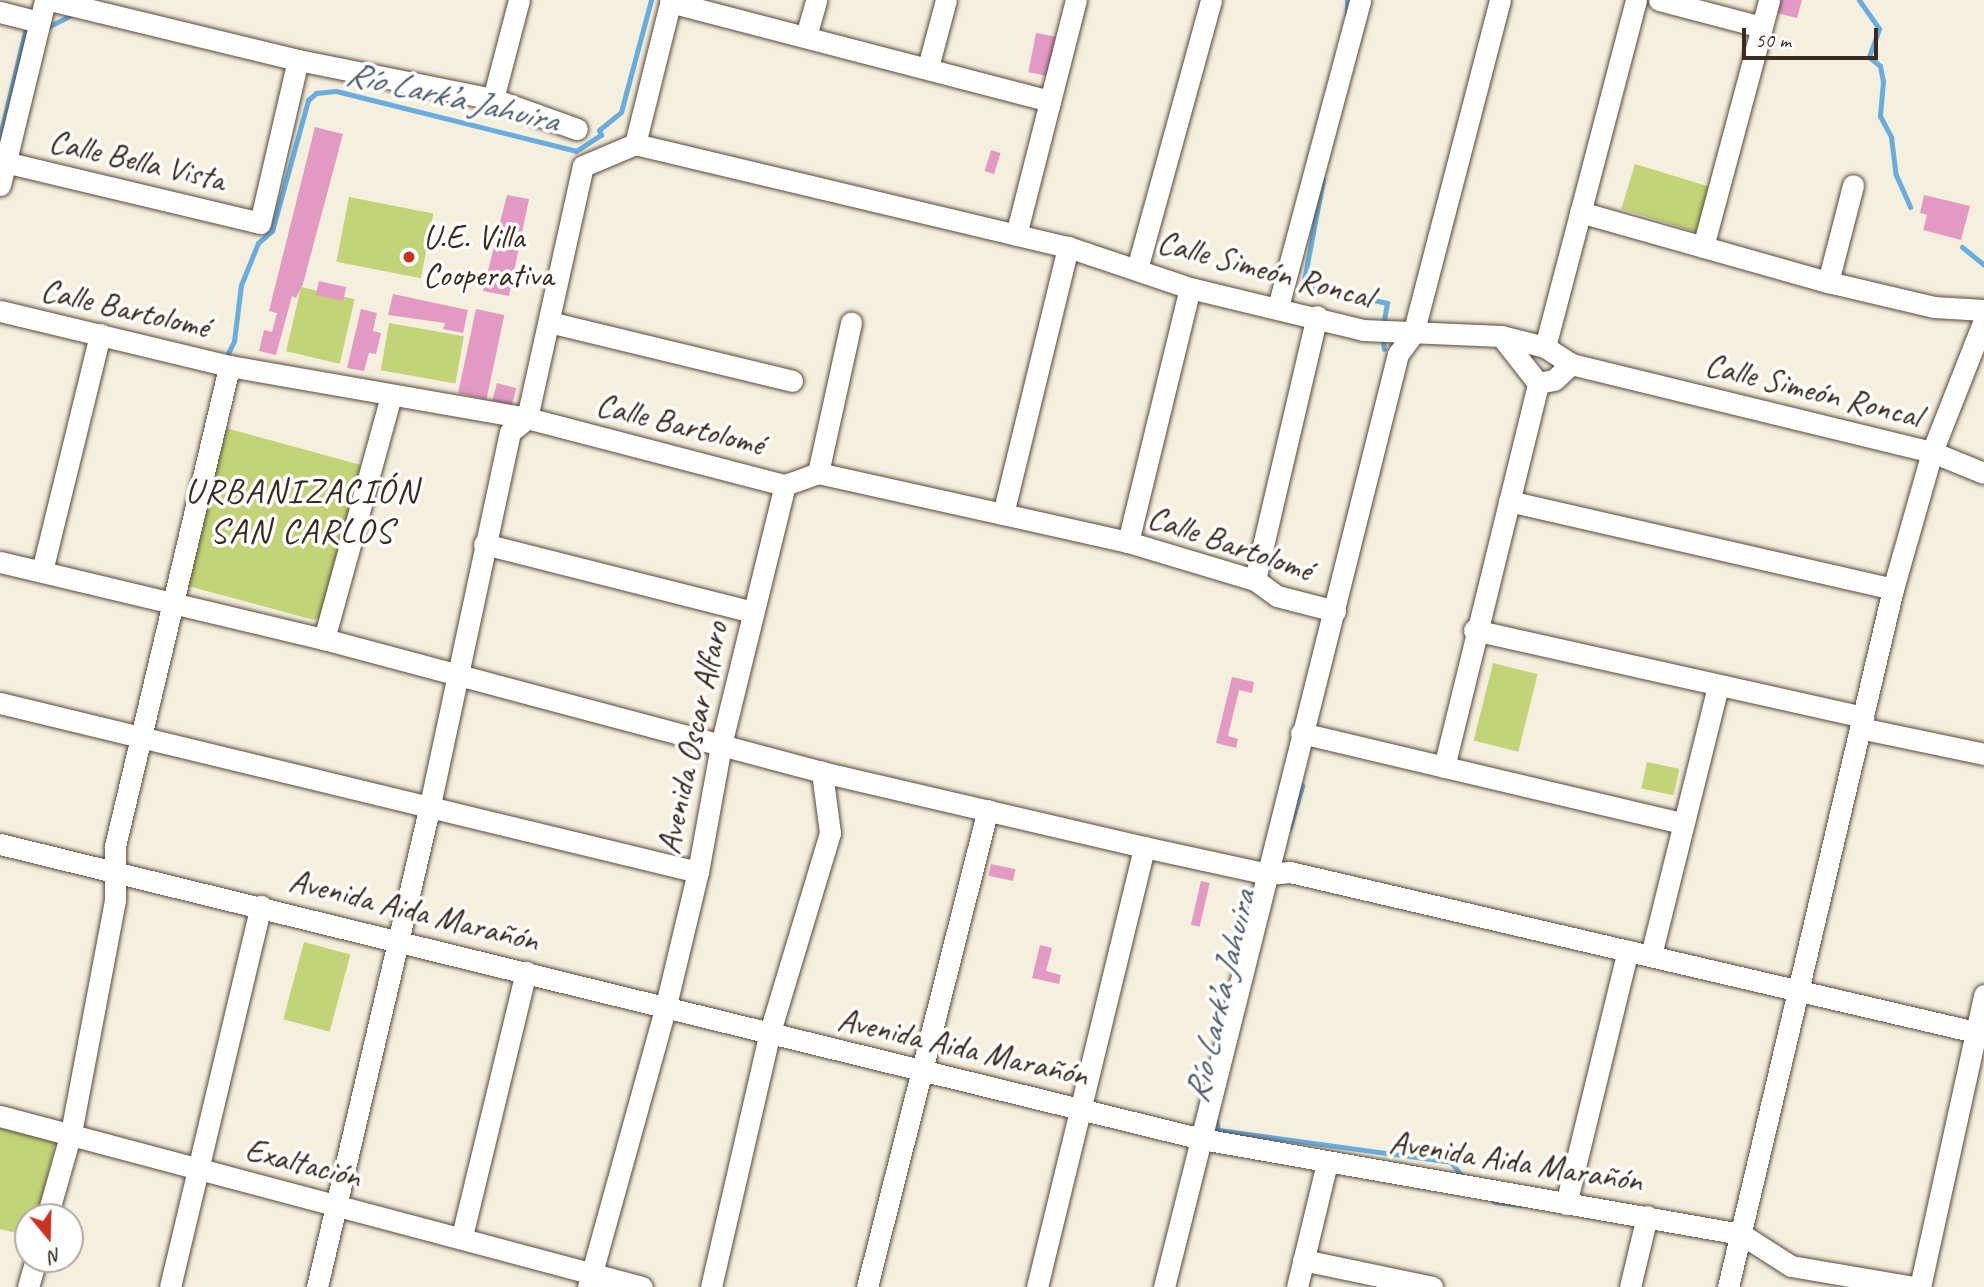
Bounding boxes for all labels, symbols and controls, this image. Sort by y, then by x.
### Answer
scale bar [1746,14,1882,58]
text: 50 m [1755,27,1791,53]
water label: Río Lark’a Jahuira [341,52,563,142]
street label: Calle Bella Vista [46,122,228,200]
place label: U.E. Villa Cooperativa [423,218,553,296]
street label: Calle Simeón Roncal [1153,222,1377,318]
marker: U.E. Villa Cooperativa [401,249,417,265]
street label: Calle Bartolomé [37,270,213,348]
street label: Calle Simeón Roncal [1701,345,1925,437]
street label: Calle Bartolomé [592,385,768,465]
district label: URBANIZACIÓN SAN CARLOS [188,470,416,552]
street label: Calle Bartolomé [1142,497,1318,591]
street label: Avenida Oscar Alfaro [649,618,737,858]
street label: Avenida Aida Marañón [285,861,543,961]
water label: Río Lark’a Jahuira [1175,886,1265,1108]
street label: Avenida Aida Marañón [834,1000,1092,1096]
street label: Avenida Aida Marañón [1387,1122,1645,1202]
street label: Exaltación [241,1131,365,1197]
north arrow [14,1203,84,1273]
text: N [46,1243,65,1269]

